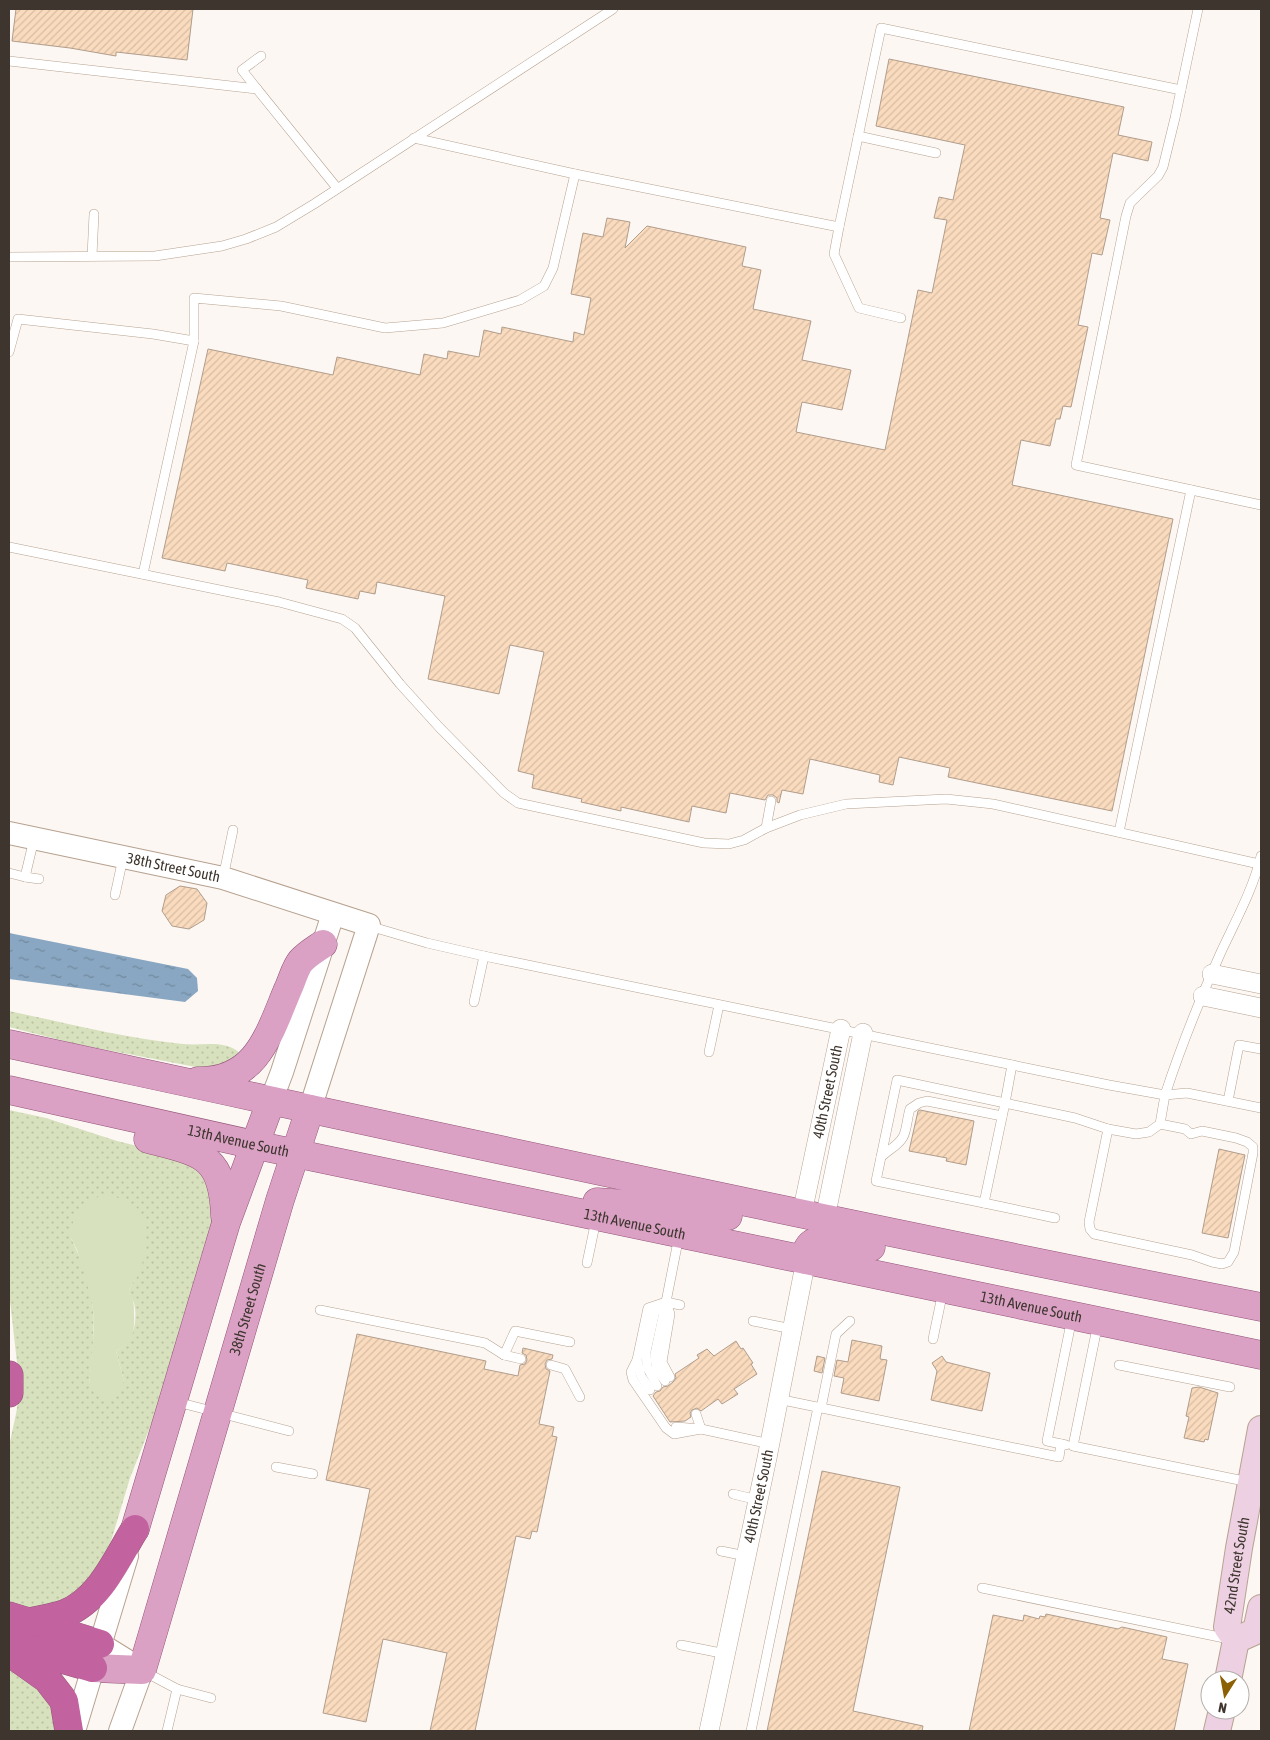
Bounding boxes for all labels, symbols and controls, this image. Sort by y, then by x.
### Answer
street label: 38th Street South [125,849,222,885]
street label: 40th Street South [809,1043,845,1140]
street label: 13th Avenue South [186,1121,291,1160]
street label: 13th Avenue South [582,1205,687,1243]
street label: 38th Street South [226,1261,269,1357]
street label: 13th Avenue South [979,1288,1084,1325]
street label: 40th Street South [740,1448,776,1544]
street label: 42nd Street South [1220,1515,1253,1615]
north arrow [1200,1670,1250,1720]
text: N [1217,1699,1228,1716]

